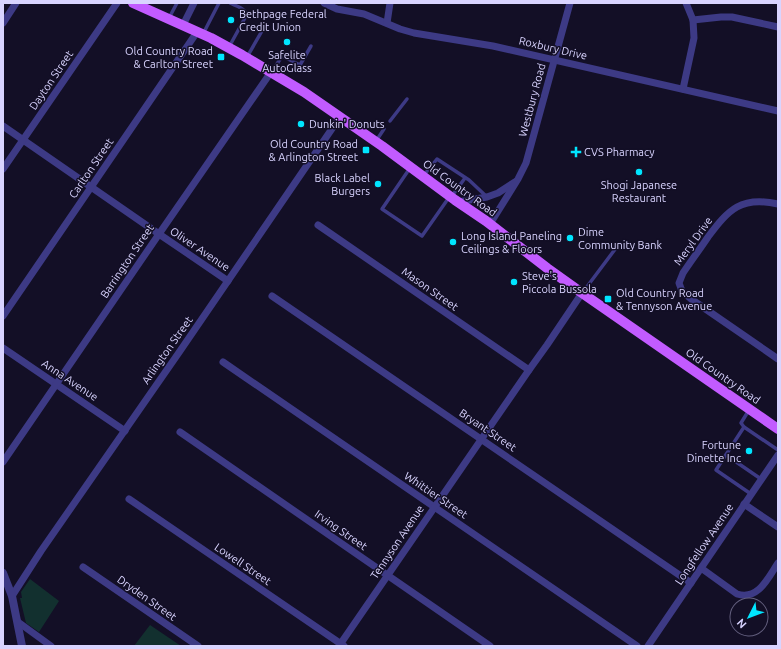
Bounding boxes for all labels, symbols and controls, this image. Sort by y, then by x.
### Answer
place label: Bethpage Federal Credit Union [239,8,327,33]
marker: Bethpage Federal Credit Union [226,15,236,25]
street label: Roxbury Drive [518,34,588,62]
marker: Safelite AutoGlass [282,37,292,47]
place label: Old Country Road & Carlton Street [125,45,214,70]
street label: Dayton Street [27,48,76,112]
place label: Safelite AutoGlass [262,49,312,74]
marker: Old Country Road & Carlton Street [216,52,226,62]
street label: Westbury Road [516,62,548,138]
place label: Dunkin' Donuts [309,118,385,130]
marker: Dunkin' Donuts [296,119,306,129]
street label: Carlton Street [67,135,116,200]
place label: Old Country Road & Arlington Street [269,138,359,163]
marker: Old Country Road & Arlington Street [361,145,371,155]
place label: CVS Pharmacy [584,146,655,158]
marker: CVS Pharmacy [571,147,581,157]
street label: Old Country Road [421,157,499,219]
marker: Shogi Japanese Restaurant [634,167,644,177]
place label: Black Label Burgers [315,172,370,197]
marker: Black Label Burgers [373,179,383,189]
place label: Shogi Japanese Restaurant [601,179,677,204]
street label: Meryl Drive [671,215,715,267]
street label: Barrington Street [98,221,157,300]
street label: Oliver Avenue [168,225,232,273]
place label: Dime Community Bank [578,226,662,251]
place label: Long Island Paneling Ceilings & Floors [461,230,562,255]
marker: Dime Community Bank [565,233,575,243]
marker: Long Island Paneling Ceilings & Floors [448,237,458,247]
street label: Mason Street [400,265,461,313]
place label: Steve's Piccola Bussola [522,270,597,295]
marker: Steve's Piccola Bussola [509,277,519,287]
place label: Old Country Road & Tennyson Avenue [616,287,712,312]
marker: Old Country Road & Tennyson Avenue [603,294,613,304]
street label: Arlington Street [139,313,195,386]
street label: Old Country Road [684,346,762,406]
street label: Anna Avenue [40,357,100,403]
street label: Bryant Street [457,407,519,454]
place label: Fortune Dinette Inc [687,439,741,464]
marker: Fortune Dinette Inc [744,446,754,456]
street label: Whittier Street [402,469,471,521]
street label: Longfellow Avenue [672,501,736,587]
street label: Tennyson Avenue [368,503,426,581]
street label: Irving Street [313,508,370,553]
street label: Lowell Street [212,541,274,588]
street label: Dryden Street [115,573,179,623]
north arrow [729,597,769,637]
text: N [734,617,749,631]

